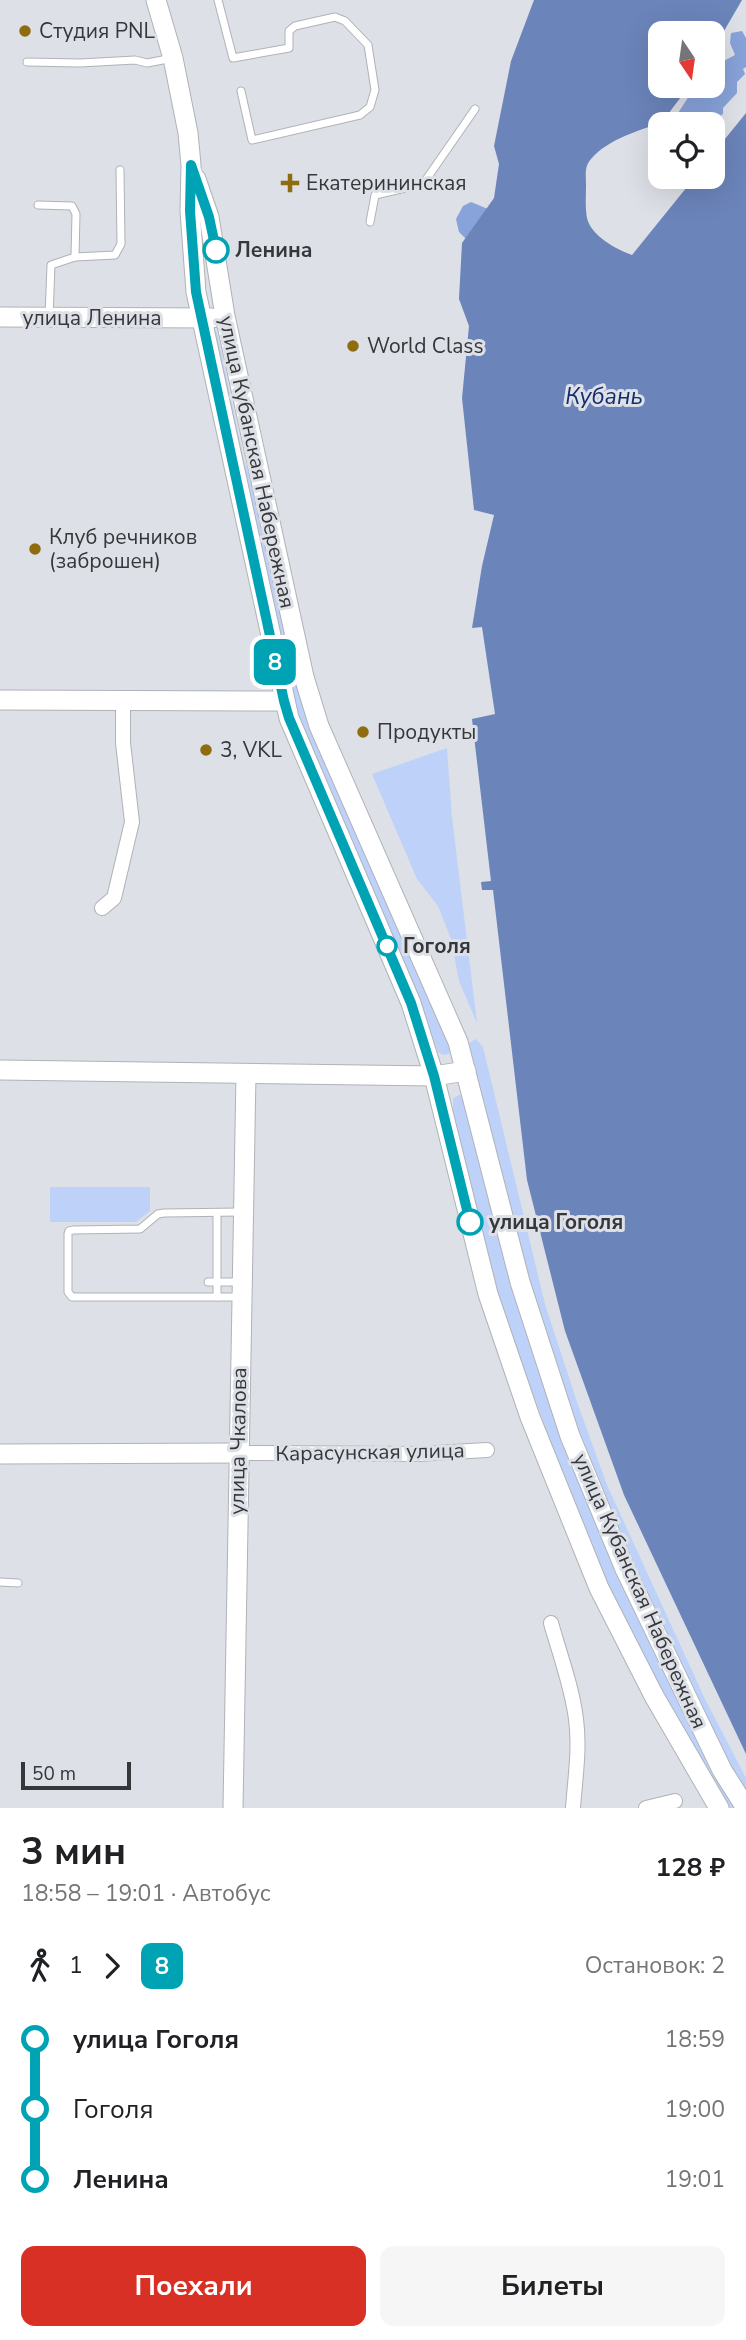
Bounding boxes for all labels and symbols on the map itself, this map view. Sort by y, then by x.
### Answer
place label: Студия PNL [39,17,155,45]
north arrow [648,21,724,98]
marker: Студия PNL [17,23,33,39]
place label: Екатерининская [306,169,467,197]
marker: Екатерининская [280,173,300,193]
place label: Ленина [235,236,312,264]
marker: Ленина [203,237,229,263]
street label: улица Ленина [22,304,162,332]
street label: улица Кубанская Набережная [212,313,302,611]
place label: World Class [367,332,484,360]
marker: World Class [345,338,361,354]
water label: Кубань [565,381,643,412]
place label: Клуб речников (заброшен) [49,523,197,575]
marker: Клуб речников (заброшен) [27,541,43,557]
line badge: 8 [252,639,298,685]
place label: Продукты [377,718,476,746]
marker: Продукты [355,724,371,740]
place label: 3, VKL [220,736,282,764]
marker: 3, VKL [198,742,214,758]
place label: Гоголя [403,932,471,960]
marker: Гоголя [377,936,397,956]
place label: улица Гоголя [489,1208,623,1236]
marker: улица Гоголя [457,1209,483,1235]
street label: улица Чкалова [223,1367,253,1515]
street label: Карасунская улица [275,1436,465,1468]
street label: улица Кубанская Набережная [567,1449,713,1733]
scale bar [21,1759,131,1791]

